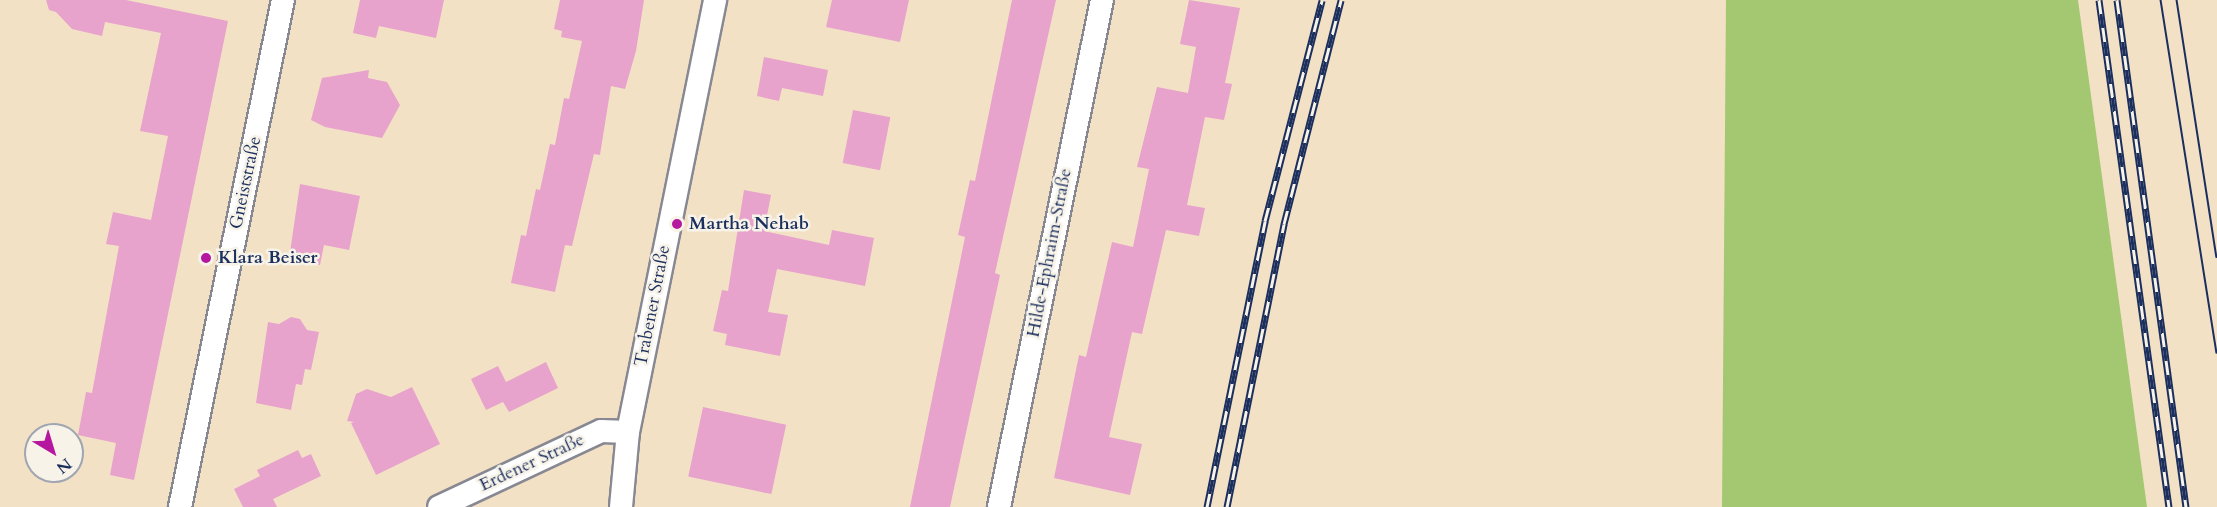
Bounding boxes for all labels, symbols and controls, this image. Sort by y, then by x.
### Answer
street label: Gneiststraße [226,135,266,231]
street label: Hilde-Ephraim-Straße [1023,167,1077,339]
place label: Martha Nehab [689,213,809,235]
marker: Martha Nehab [670,217,684,231]
street label: Trabener Straße [631,244,675,368]
place label: Klara Beiser [218,247,318,269]
marker: Klara Beiser [199,251,213,265]
north arrow [24,423,84,483]
street label: Erdener Straße [476,429,588,497]
text: N [52,453,76,479]

